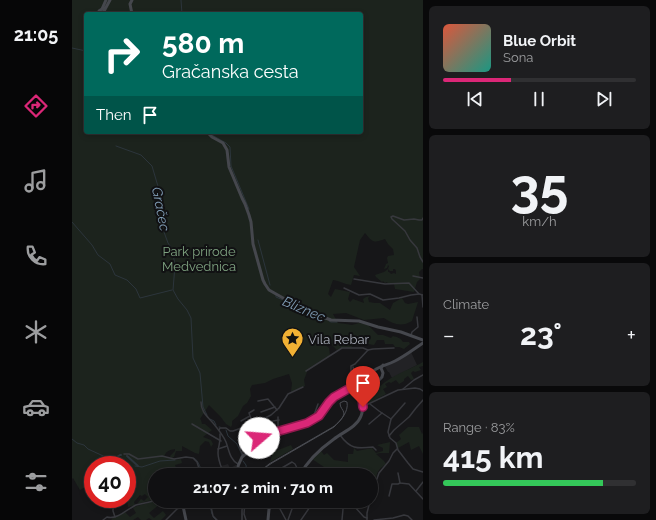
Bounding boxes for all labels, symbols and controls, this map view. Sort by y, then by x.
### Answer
text: 21:05 [14,24,58,45]
text: 580 m [162,27,244,60]
icon: right [96,28,148,80]
text: Blue Orbit [503,32,576,50]
text: Sona [503,50,533,65]
text: Gračanska cesta [162,61,299,82]
icon: previous [464,88,486,110]
icon: pause [528,88,550,110]
icon: next [593,88,615,110]
icon: directions [22,92,50,120]
icon: arrive [139,104,161,126]
text: Then [96,106,131,124]
text: 35 [511,157,568,218]
icon: music [22,167,50,195]
water label: Gračec [149,185,173,233]
text: km/h [522,214,557,229]
icon: phone [22,242,50,270]
park label: Park prirode Medvednica [162,244,236,274]
water label: Bliznec [280,293,328,325]
text: Climate [443,297,489,312]
text: 23° [520,317,562,352]
icon: climate [22,318,50,346]
text: − [443,322,455,348]
text: + [627,322,636,348]
place icon: Vila Rebar [279,326,305,359]
place label: Vila Rebar [308,332,370,347]
pin [346,366,380,407]
icon: arrive [352,372,374,394]
icon: car [22,393,50,421]
position arrow [238,417,280,459]
text: Range · 83% [443,420,515,435]
text: 415 km [443,440,543,475]
speed limit sign: 40 [84,456,136,508]
icon: filters [22,468,50,496]
text: 21:07 · 2 min · 710 m [193,479,333,497]

